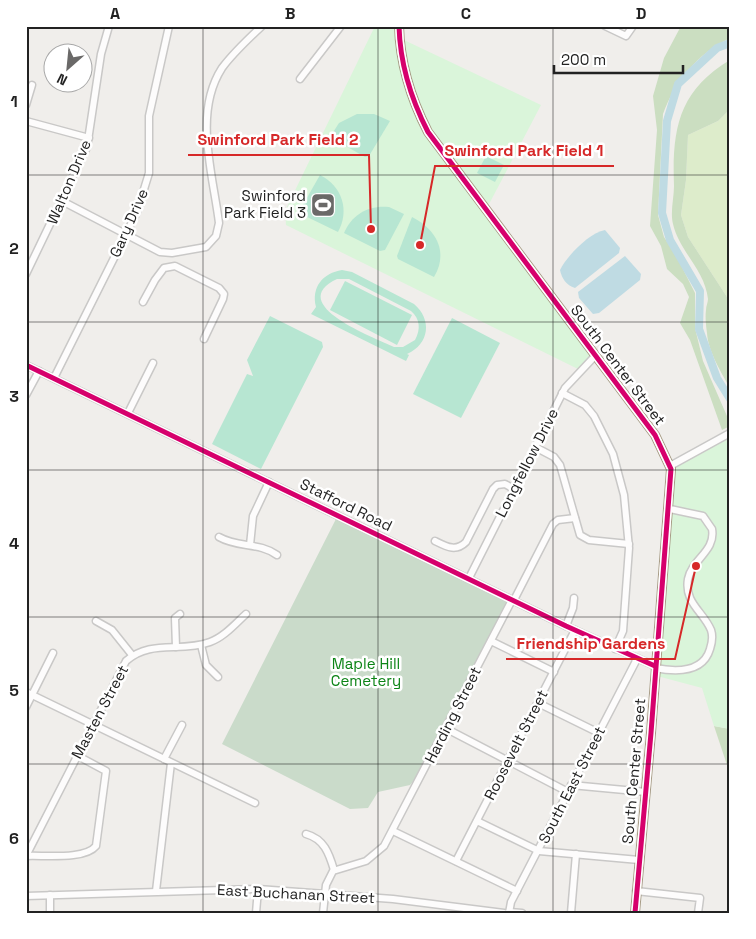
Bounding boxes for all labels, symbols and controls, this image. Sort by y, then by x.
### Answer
text: A [110,3,120,24]
text: B [285,3,295,24]
text: C [461,3,471,24]
text: D [636,3,646,24]
north arrow [42,42,92,92]
scale bar [554,42,682,74]
text: 200 m [561,50,606,69]
text: N [54,69,70,90]
text: 1 [10,91,18,112]
callout: Swinford Park Field 2 [188,124,369,155]
text: Swinford Park Field 2 [197,129,359,150]
callout: Swinford Park Field 1 [435,135,614,166]
street label: Walton Drive [42,136,95,227]
text: Swinford Park Field 1 [445,140,603,161]
street label: Gary Drive [105,185,152,260]
place label: Swinford Park Field 3 [224,186,306,222]
sports icon: Swinford Park Field 3 [310,192,336,218]
text: 2 [9,238,19,259]
street label: South Center Street [567,301,670,429]
text: 3 [9,386,19,407]
street label: Longfellow Drive [491,405,562,520]
street label: Stafford Road [297,474,395,535]
text: 4 [9,533,19,554]
callout: Friendship Gardens [506,628,675,659]
text: Friendship Gardens [517,633,665,654]
park label: Maple Hill Cemetery [331,654,401,690]
street label: Masten Street [67,661,132,762]
street label: Harding Street [420,663,485,766]
text: 5 [9,680,19,701]
street label: Roosevelt Street [480,686,552,803]
street label: South Center Street [618,697,649,844]
street label: South East Street [534,723,609,847]
text: 6 [9,828,19,849]
street label: East Buchanan Street [217,880,376,907]

